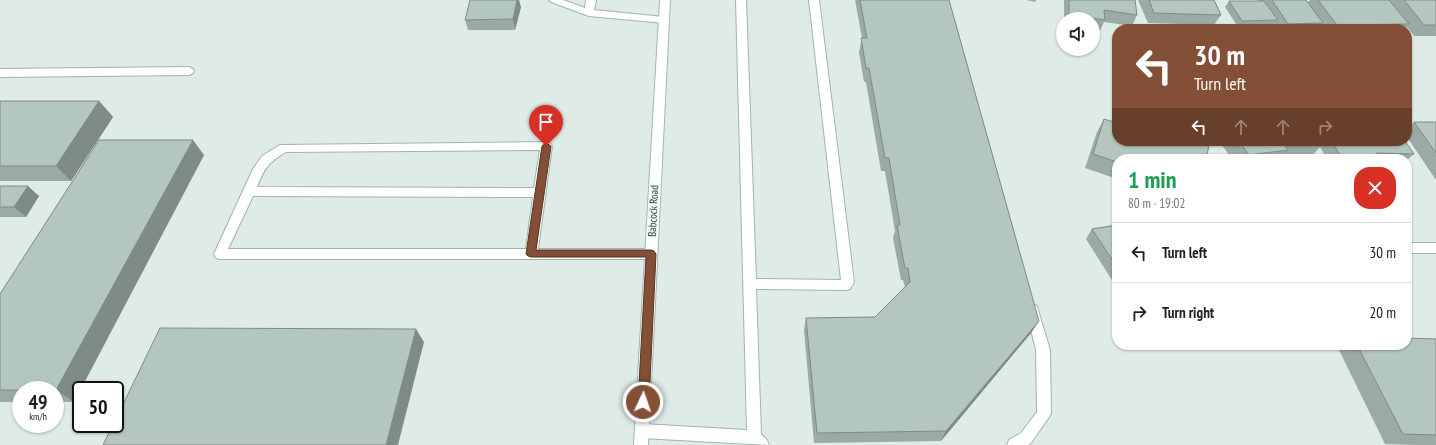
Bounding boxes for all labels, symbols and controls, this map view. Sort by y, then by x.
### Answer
map controls [1056,12,1100,56]
button: sound [1056,12,1100,56]
text: 30 m [1194,36,1245,73]
icon: left [1128,40,1180,92]
text: Turn left [1194,72,1246,95]
pin [529,105,563,146]
icon: arrive [535,111,557,133]
icon: left [1188,116,1210,138]
icon: ahead [1230,116,1252,138]
icon: ahead [1272,116,1294,138]
icon: right [1314,116,1336,138]
text: 1 min [1128,164,1176,195]
button: close [1354,167,1396,209]
street label: Babcock Road [645,185,661,237]
text: 80 m · 19:02 [1128,195,1185,212]
icon: left [1128,242,1150,264]
text: Turn left [1162,243,1207,262]
text: 30 m [1370,243,1396,262]
icon: right [1128,302,1150,324]
text: Turn right [1162,303,1214,322]
text: 20 m [1370,303,1396,322]
speed limit sign: 50 [72,381,124,433]
position arrow [622,381,664,423]
text: 49 [28,389,48,415]
text: km/h [29,410,47,423]

